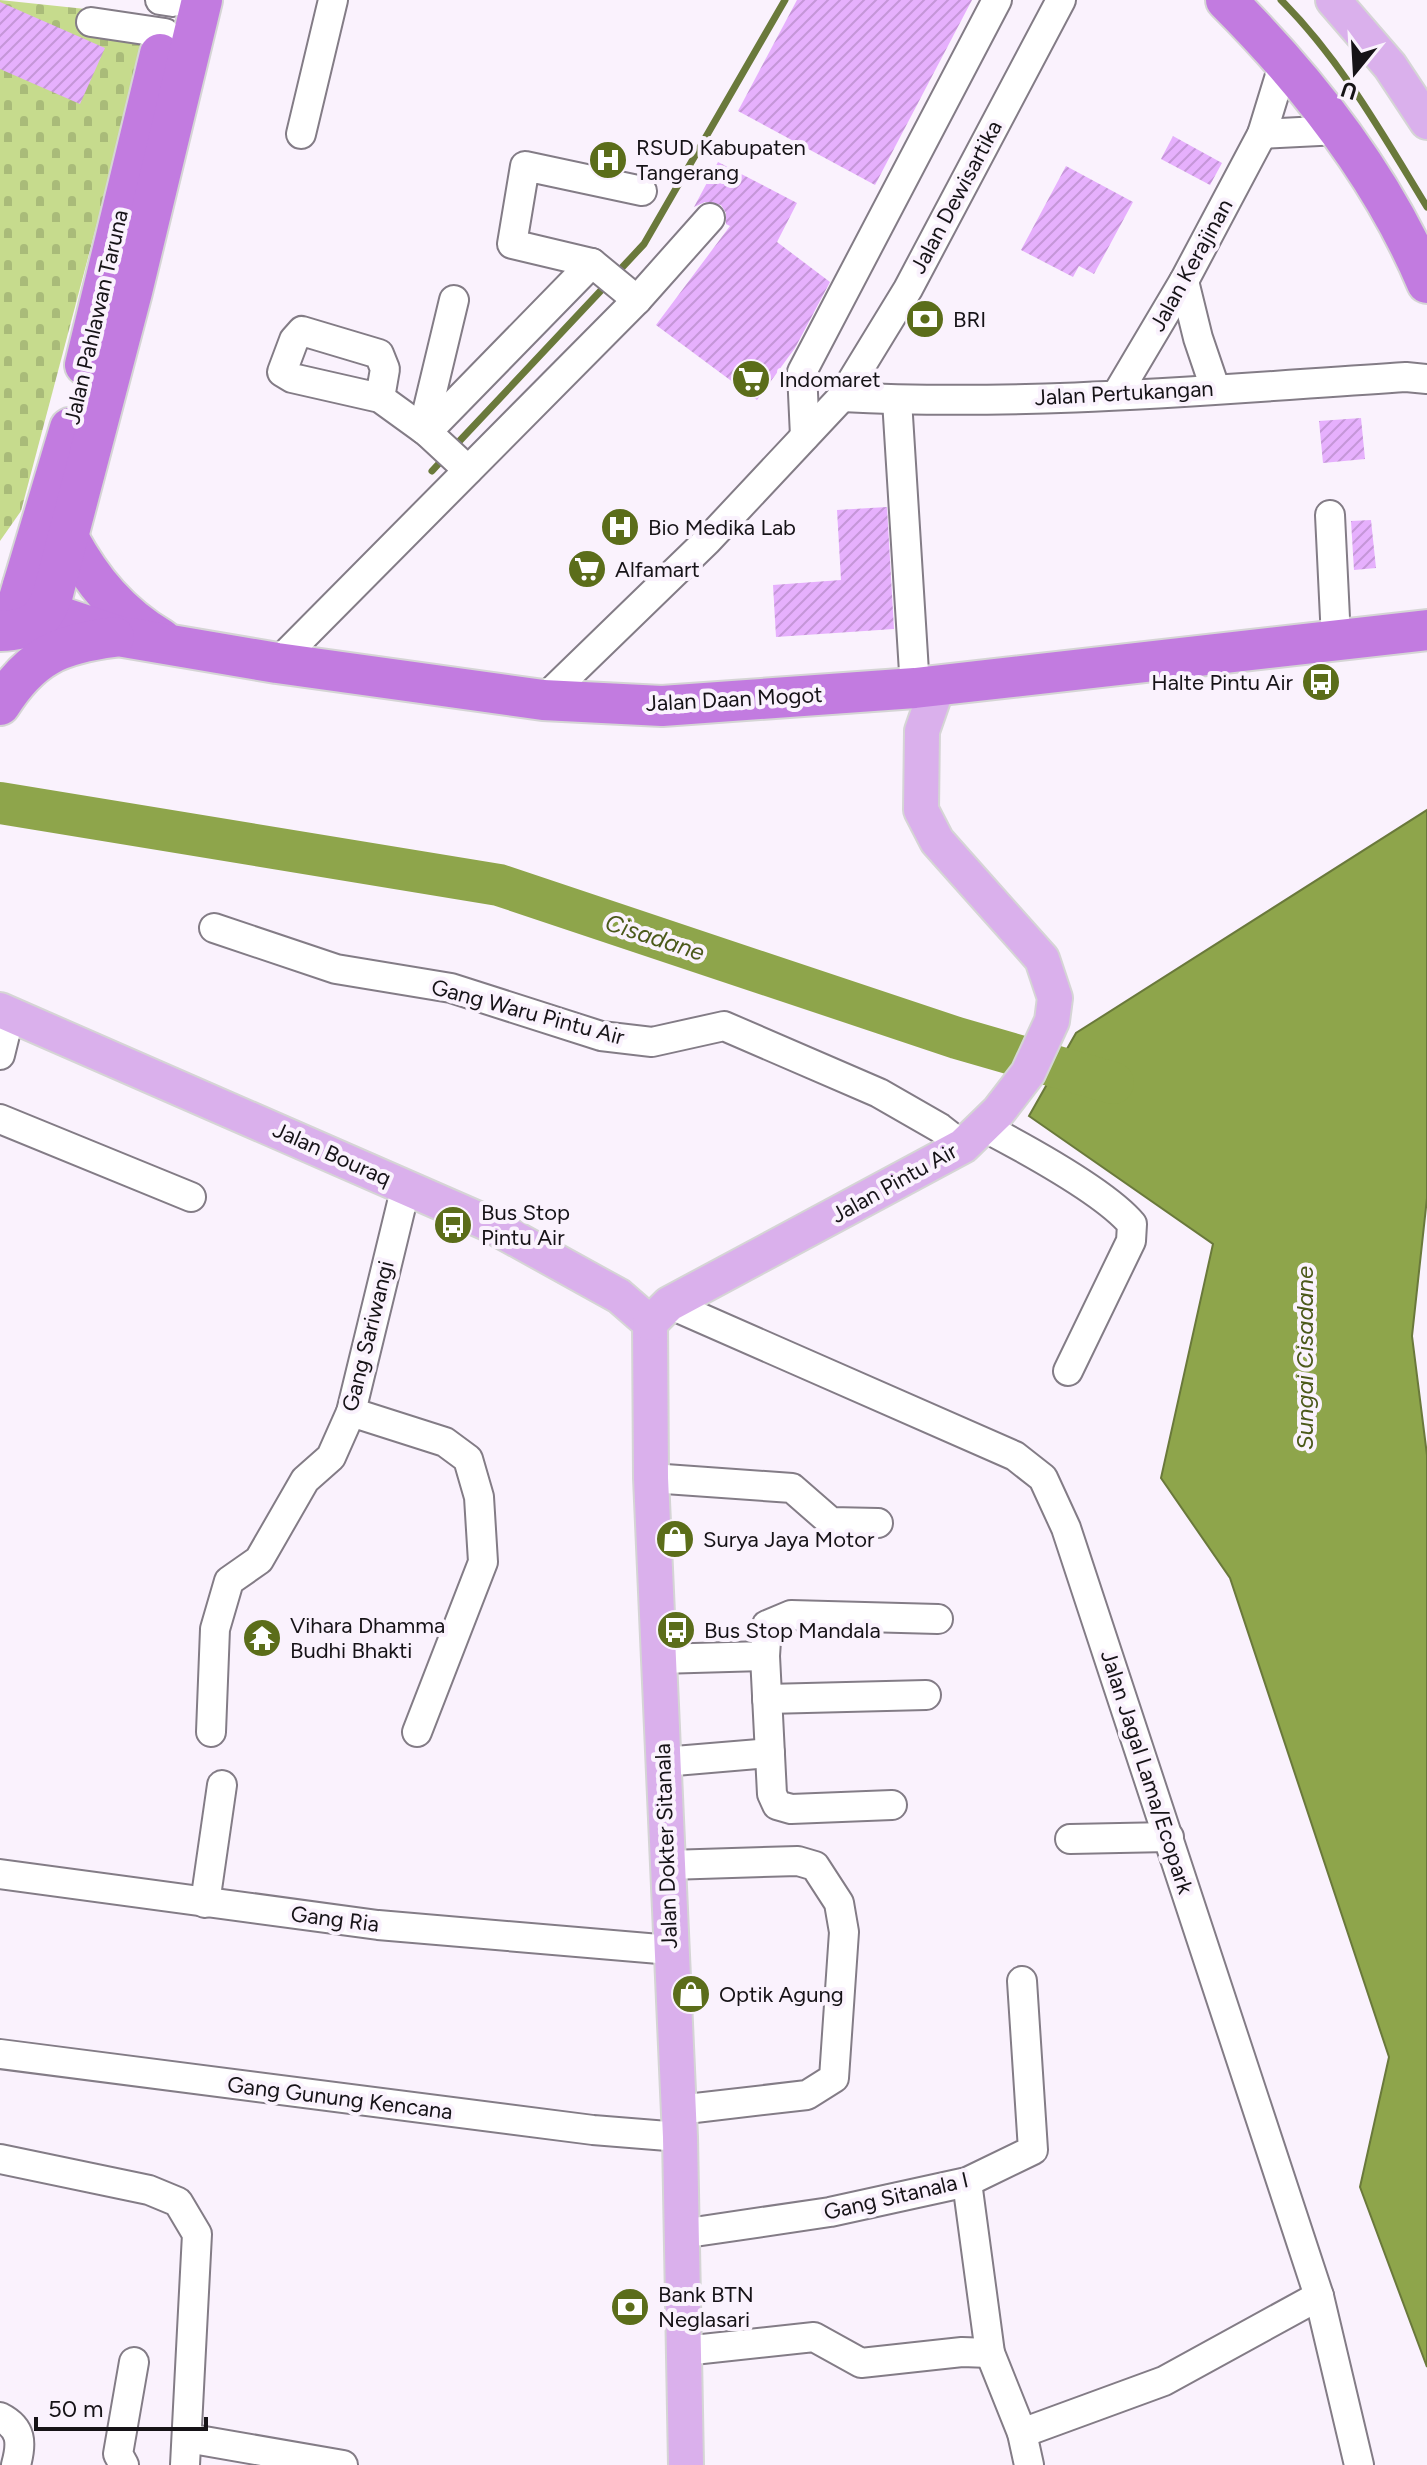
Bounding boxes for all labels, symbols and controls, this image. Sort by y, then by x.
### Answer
north arrow [1315,32,1395,112]
text: U [1337,75,1361,106]
street label: Jalan Dewisartika [904,116,1008,278]
place label: RSUD Kabupaten Tangerang [636,134,806,186]
hospital icon: RSUD Kabupaten Tangerang [587,139,629,181]
street label: Jalan Kerajinan [1144,194,1238,336]
street label: Jalan Pahlawan Taruna [58,207,134,427]
bank icon: BRI [904,298,946,340]
place label: BRI [953,306,986,333]
supermarket icon: Indomaret [730,358,772,400]
place label: Indomaret [779,366,881,393]
street label: Jalan Pertukangan [1034,375,1214,411]
hospital icon: Bio Medika Lab [599,506,641,548]
place label: Bio Medika Lab [648,514,796,541]
supermarket icon: Alfamart [566,548,608,590]
place label: Alfamart [615,556,700,583]
bus stop icon: Halte Pintu Air [1300,661,1342,703]
place label: Halte Pintu Air [1151,669,1294,696]
street label: Jalan Daan Mogot [645,681,823,717]
water label: Cisadane [602,907,708,967]
street label: Gang Waru Pintu Air [429,973,628,1051]
street label: Jalan Bouraq [269,1116,395,1192]
street label: Jalan Pintu Air [826,1137,962,1229]
place label: Bus Stop Pintu Air [481,1199,570,1251]
bus stop icon: Bus Stop Pintu Air [432,1204,474,1246]
street label: Gang Sariwangi [336,1258,400,1414]
water label: Sungai Cisadane [1290,1266,1319,1450]
shop icon: Surya Jaya Motor [654,1518,696,1560]
place label: Surya Jaya Motor [703,1526,875,1553]
bus stop icon: Bus Stop Mandala [655,1609,697,1651]
place label: Vihara Dhamma Budhi Bhakti [290,1612,445,1664]
temple icon: Vihara Dhamma Budhi Bhakti [241,1617,283,1659]
place label: Bus Stop Mandala [704,1617,881,1644]
street label: Jalan Jagal Lama/Ecopark [1095,1647,1199,1897]
street label: Jalan Dokter Sitanala [649,1743,683,1949]
street label: Gang Ria [289,1900,381,1938]
shop icon: Optik Agung [670,1973,712,2015]
place label: Optik Agung [719,1981,844,2008]
street label: Gang Gunung Kencana [226,2071,454,2125]
street label: Gang Sitanala I [821,2166,971,2226]
place label: Bank BTN Neglasari [658,2281,754,2333]
bank icon: Bank BTN Neglasari [609,2286,651,2328]
scale bar [36,2381,206,2431]
text: 50 m [48,2394,104,2423]

